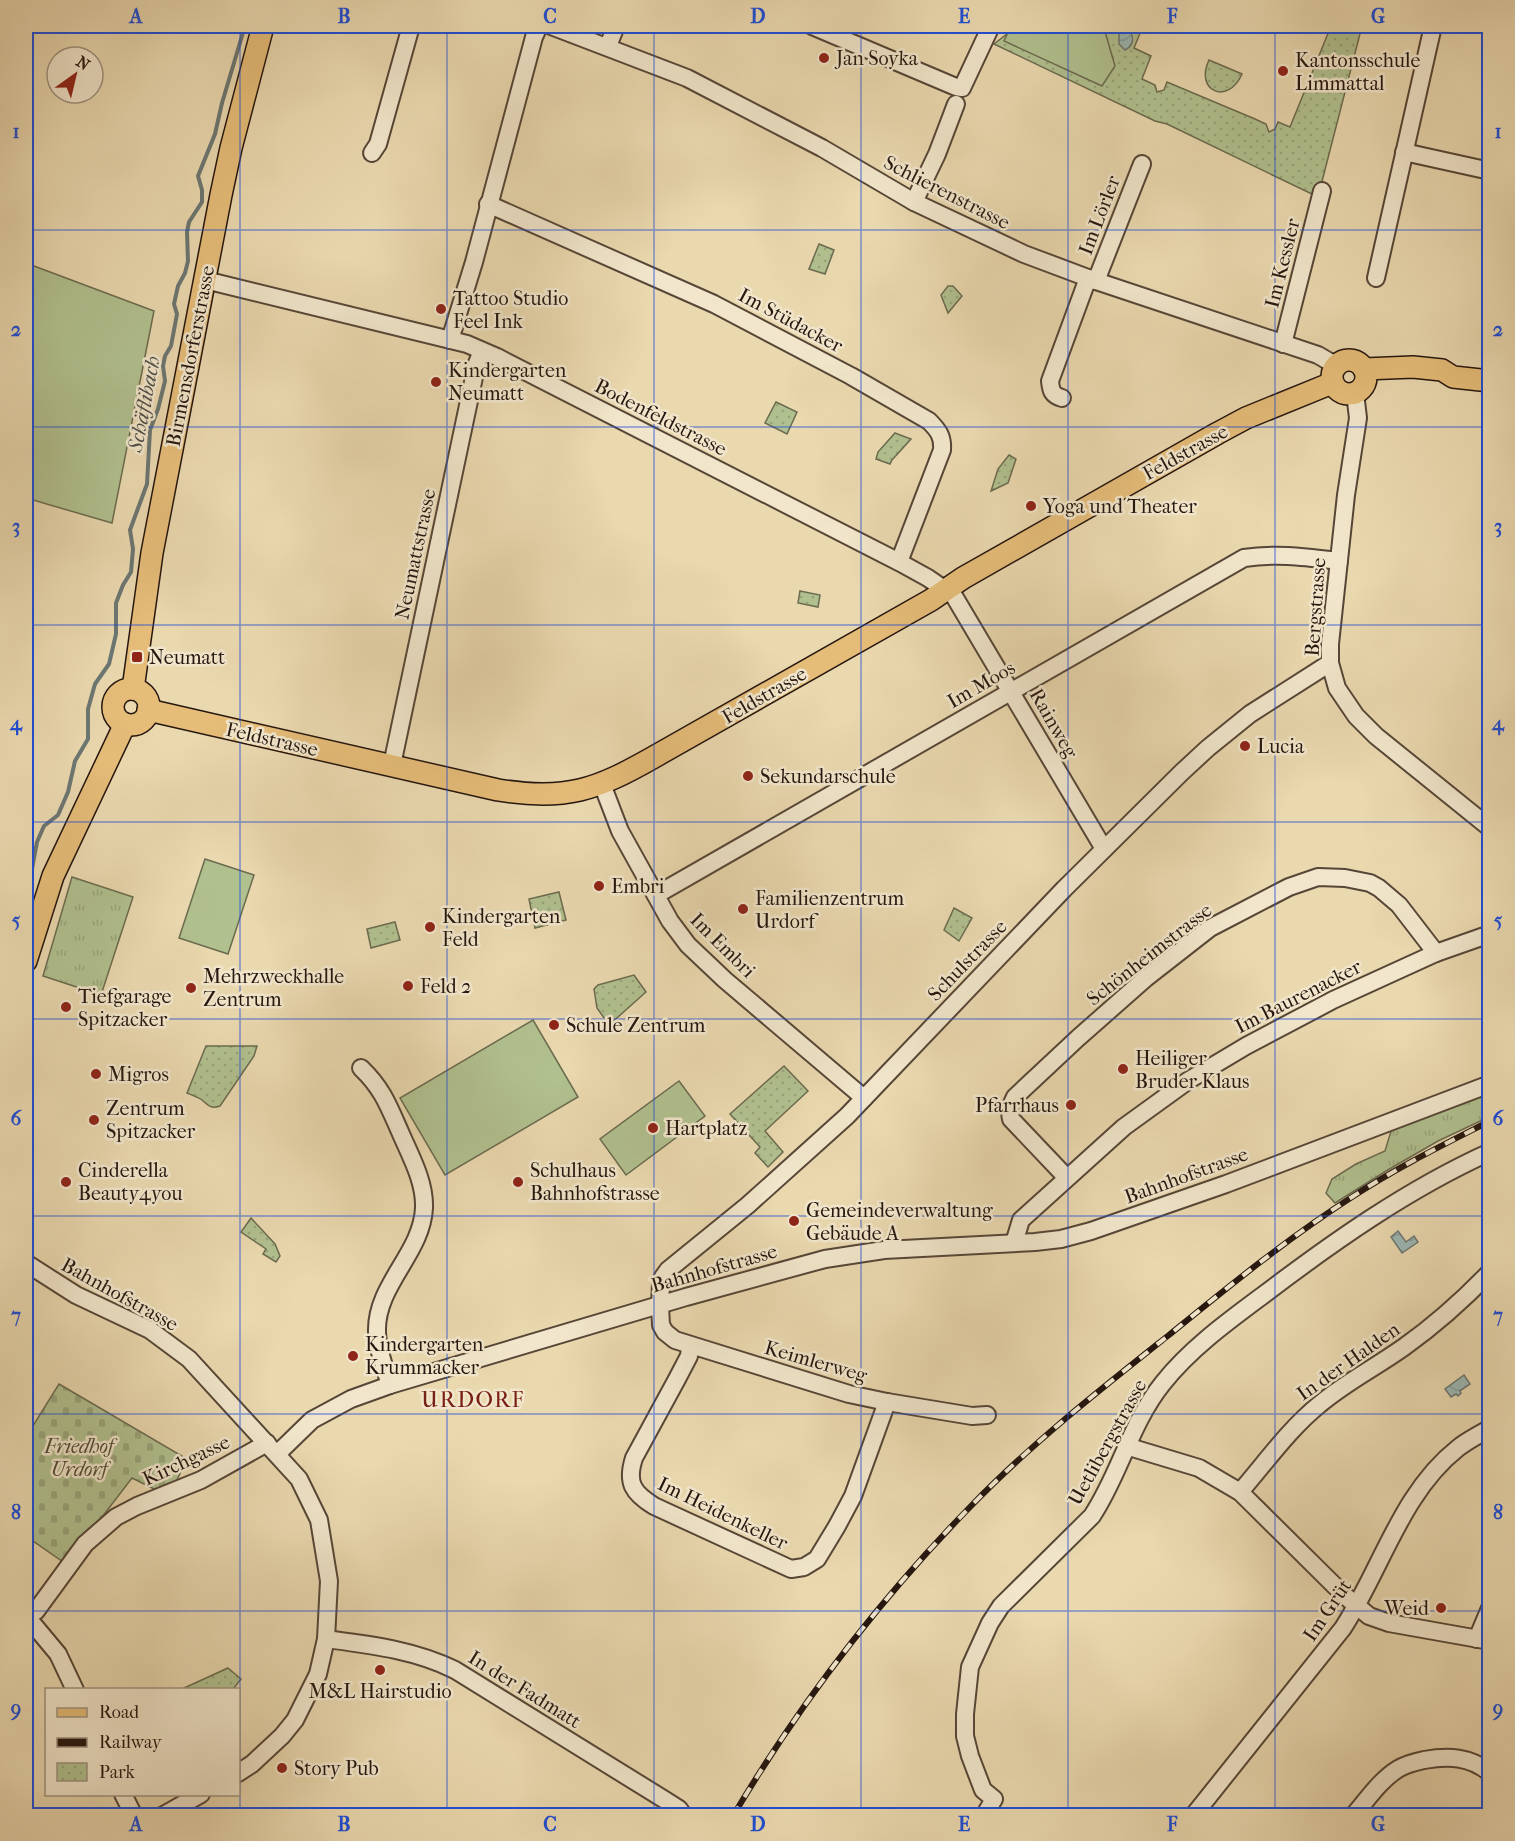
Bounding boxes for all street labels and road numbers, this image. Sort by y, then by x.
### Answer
street label: Schlierenstrasse [880,151,1014,234]
street label: Im Lörler [1074,172,1125,258]
street label: Im Kessler [1260,216,1305,310]
street label: Birmensdorferstrasse [162,264,219,449]
street label: Im Stüdacker [735,283,847,358]
street label: Bodenfeldstrasse [591,374,731,461]
street label: Feldstrasse [1139,420,1232,485]
street label: Neumattstrasse [390,487,441,622]
street label: Bergstrasse [1301,557,1330,657]
street label: Im Moos [943,656,1019,713]
street label: Feldstrasse [718,662,811,729]
street label: Rainweg [1025,684,1083,762]
street label: Feldstrasse [224,718,320,761]
street label: Schönheimstrasse [1082,898,1216,1010]
street label: Im Embri [685,908,760,983]
street label: Schulstrasse [923,915,1012,1006]
street label: Im Baurenacker [1231,955,1366,1038]
street label: Bahnhofstrasse [1121,1142,1251,1208]
street label: Bahnhofstrasse [649,1240,780,1297]
street label: Bahnhofstrasse [57,1253,182,1336]
street label: In der Halden [1292,1317,1404,1405]
street label: Keimlerweg [762,1336,870,1387]
street label: Uetlibergstrasse [1063,1375,1152,1509]
street label: Kirchgasse [139,1430,234,1491]
street label: Im Heidenkeller [654,1472,792,1555]
street label: Im Grüt [1298,1575,1356,1646]
street label: In der Fadmatt [464,1646,585,1733]

